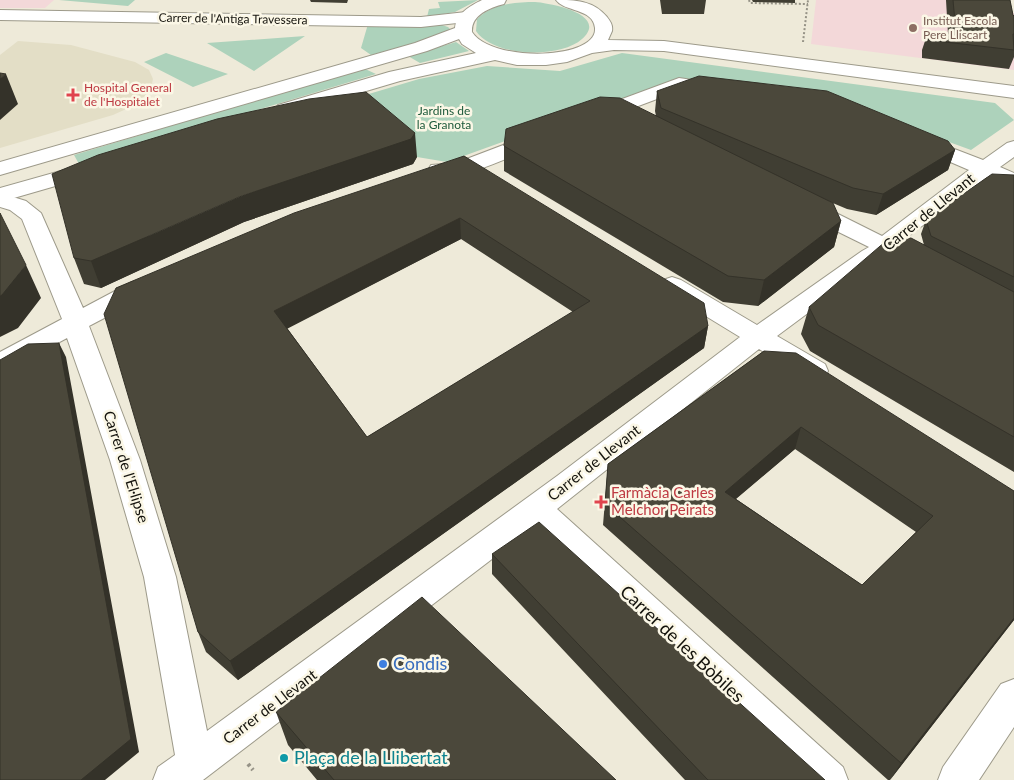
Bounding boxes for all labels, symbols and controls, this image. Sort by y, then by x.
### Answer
street label: Carrer de l'Antiga Travessera [158,10,308,27]
place label: Institut Escola Pere Lliscart [923,13,997,42]
marker: Institut Escola Pere Lliscart [907,22,919,34]
place label: Hospital General de l'Hospitalet [84,80,172,109]
marker: Hospital General de l'Hospitalet [66,88,80,102]
park label: Jardins de la Granota [417,103,471,132]
street label: Carrer de Llevant [879,168,978,254]
street label: Carrer de l'El·lipse [100,408,154,525]
street label: Carrer de Llevant [543,420,644,504]
place label: Farmàcia Carles Melchor Peirats [611,483,714,518]
marker: Farmàcia Carles Melchor Peirats [595,496,607,508]
street label: Carrer de les Bòbiles [616,580,750,707]
place label: Condis [393,652,447,674]
marker: Condis [377,658,389,670]
street label: Carrer de Llevant [219,665,320,747]
place label: Plaça de la Llibertat [294,746,448,768]
marker: Plaça de la Llibertat [278,752,290,764]

